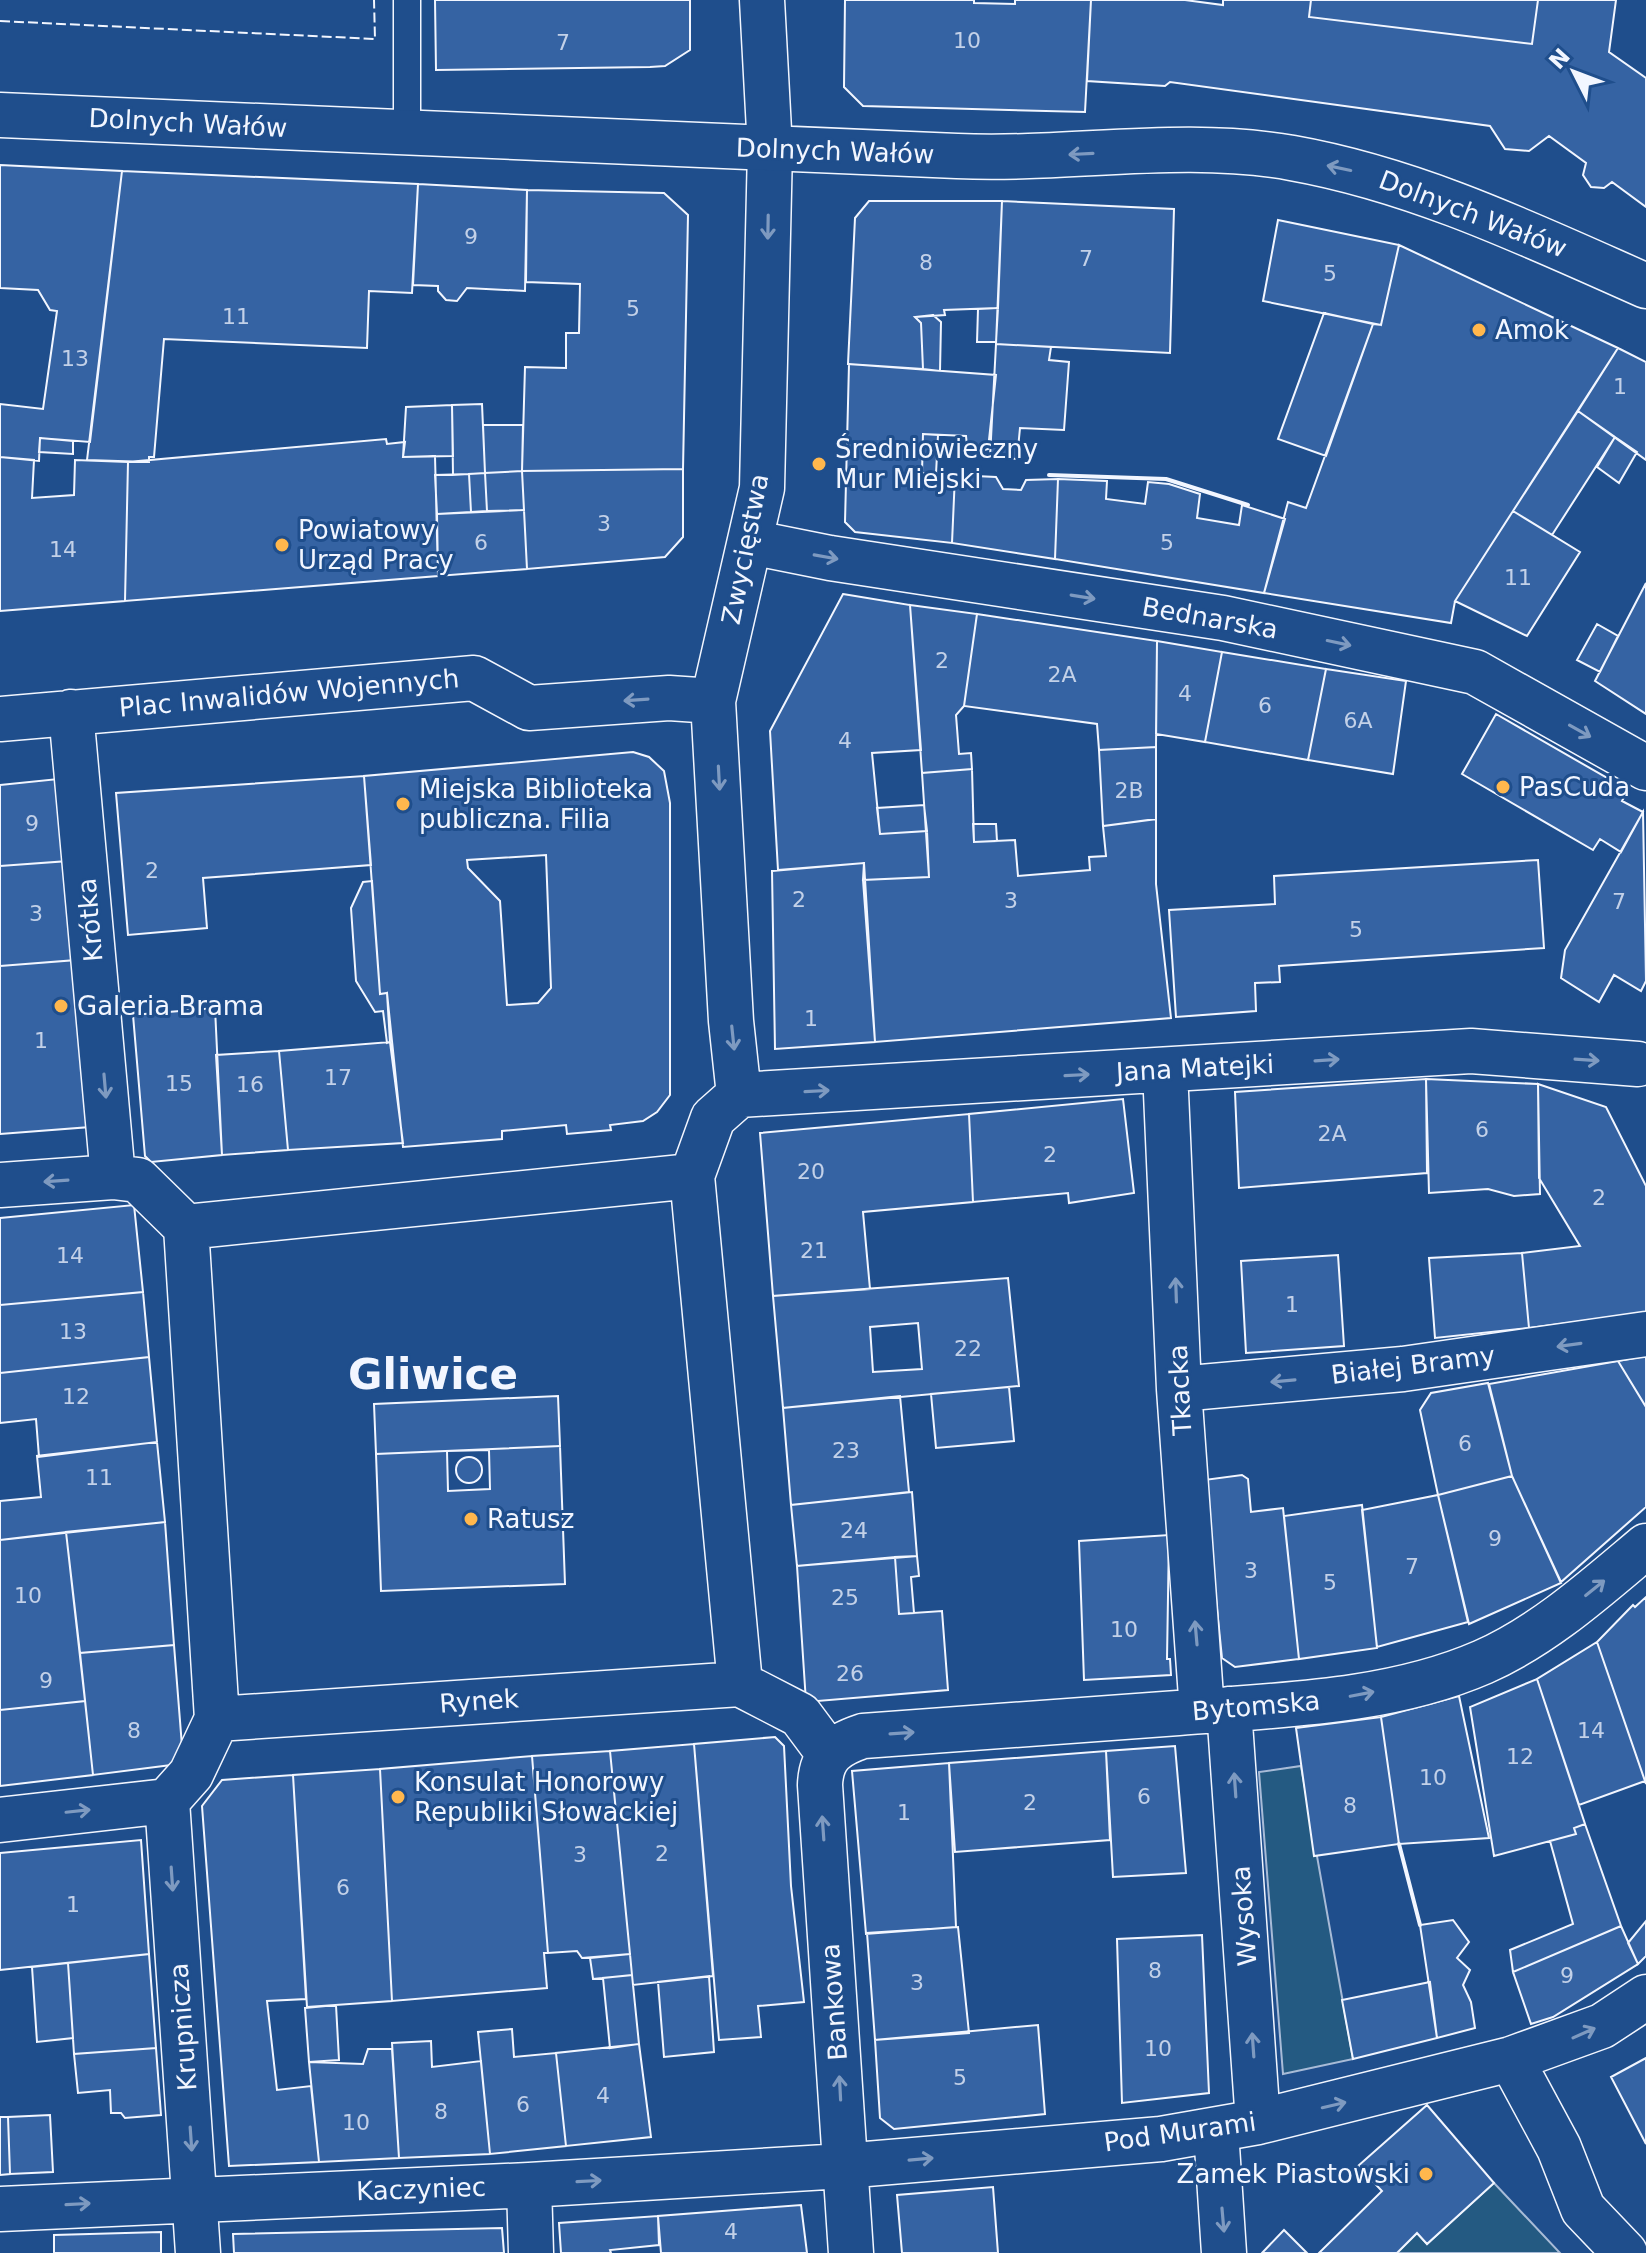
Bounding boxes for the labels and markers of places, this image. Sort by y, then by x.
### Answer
place label: Amok [1495,315,1569,345]
marker: Amok [1470,321,1488,339]
place label: Średniowieczny Mur Miejski [835,433,1038,494]
marker: Średniowieczny Mur Miejski [810,455,828,473]
place label: Powiatowy Urząd Pracy [298,515,454,575]
marker: Powiatowy Urząd Pracy [273,536,291,554]
place label: PasCuda [1519,772,1630,802]
place label: Miejska Biblioteka publiczna. Filia [419,774,653,834]
marker: PasCuda [1494,778,1512,796]
marker: Miejska Biblioteka publiczna. Filia [394,795,412,813]
place label: Galeria Brama [77,991,264,1021]
marker: Galeria Brama [52,997,70,1015]
place label: Ratusz [487,1504,574,1534]
marker: Ratusz [462,1510,480,1528]
place label: Konsulat Honorowy Republiki Słowackiej [414,1767,678,1827]
marker: Konsulat Honorowy Republiki Słowackiej [389,1788,407,1806]
place label: Zamek Piastowski [1177,2159,1410,2189]
marker: Zamek Piastowski [1417,2165,1435,2183]

